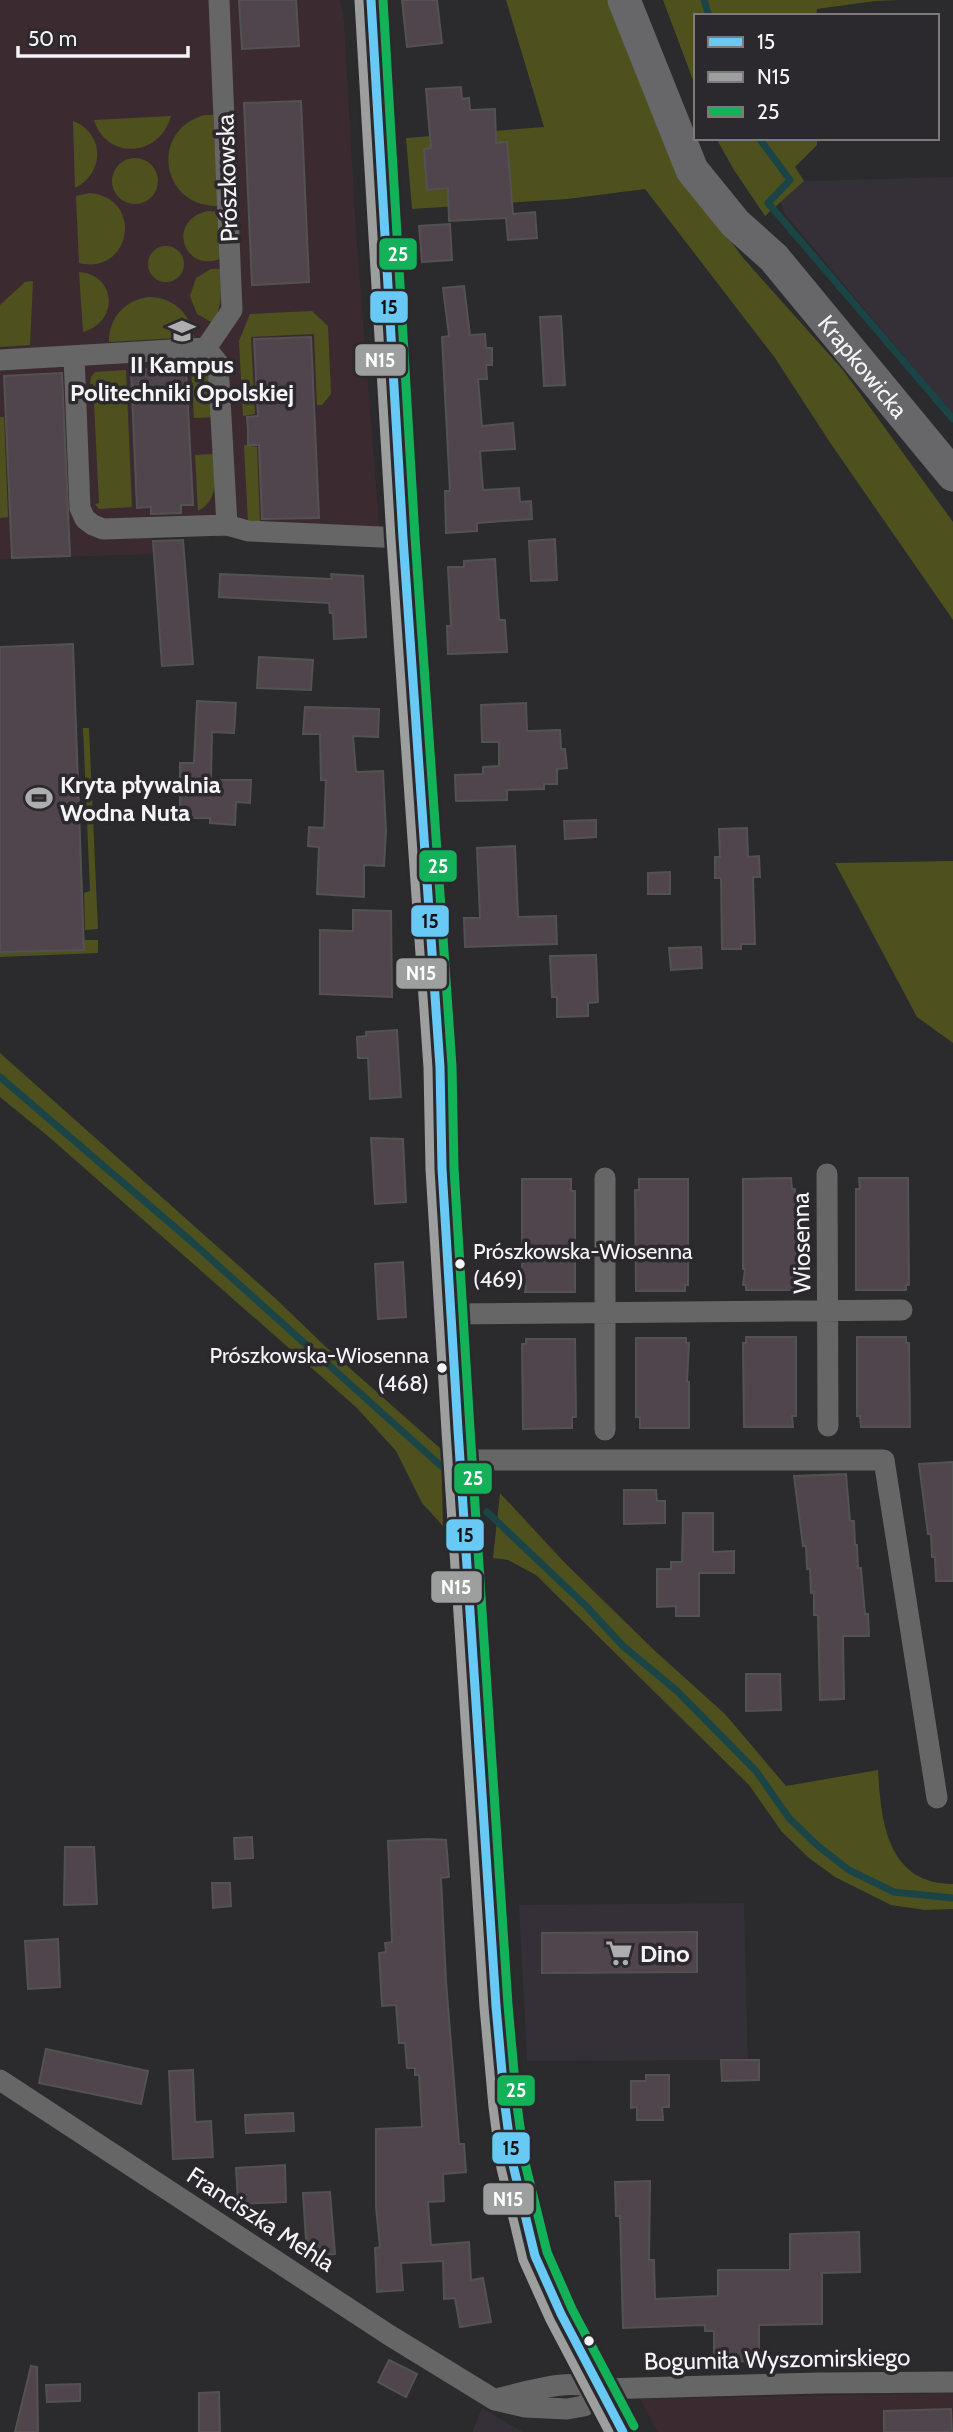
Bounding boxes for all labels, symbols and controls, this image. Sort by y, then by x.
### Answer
scale bar [18,14,187,58]
legend [694,14,939,140]
text: 50 m [28,26,77,51]
text: 15 [757,29,775,54]
text: N15 [757,64,790,89]
text: 25 [757,99,779,124]
street label: Prószkowska [210,113,244,242]
line badge: 25 [378,237,418,271]
text: 25 [388,243,408,266]
line badge: 15 [369,290,409,324]
text: 15 [380,296,398,319]
street label: Krapkowicka [812,309,914,424]
school or university icon: II Kampus Politechniki Opolskiej [167,316,197,346]
line badge: N15 [354,343,407,377]
text: N15 [365,349,395,372]
place label: II Kampus Politechniki Opolskiej [70,350,294,407]
place label: Kryta pływalnia Wodna Nuta [60,770,221,827]
sports icon: Kryta pływalnia Wodna Nuta [24,783,54,813]
line badge: 25 [418,849,458,883]
text: 25 [428,855,448,878]
line badge: 15 [410,904,450,938]
text: 15 [421,910,439,933]
line badge: N15 [395,957,448,990]
text: N15 [406,962,436,985]
street label: Wiosenna [786,1192,816,1294]
place label: Prószkowska-Wiosenna (469) [473,1238,693,1293]
marker: Prószkowska-Wiosenna (469) [453,1257,467,1271]
place label: Prószkowska-Wiosenna (468) [209,1342,429,1397]
marker: Prószkowska-Wiosenna (468) [435,1361,449,1375]
line badge: 25 [453,1462,493,1495]
text: 25 [463,1467,483,1490]
line badge: 15 [445,1518,485,1552]
text: 15 [456,1524,474,1547]
line badge: N15 [430,1570,483,1604]
text: N15 [441,1576,471,1599]
supermarket icon: Dino [604,1938,634,1968]
place label: Dino [640,1939,690,1968]
line badge: 25 [496,2074,536,2107]
text: 25 [506,2079,526,2102]
line badge: 15 [491,2131,531,2165]
text: 15 [502,2137,520,2160]
street label: Franciszka Mehla [182,2160,341,2278]
line badge: N15 [482,2182,535,2216]
text: N15 [493,2188,523,2211]
unlabelled marker [582,2334,596,2348]
street label: Bogumiła Wyszomirskiego [644,2342,910,2376]

